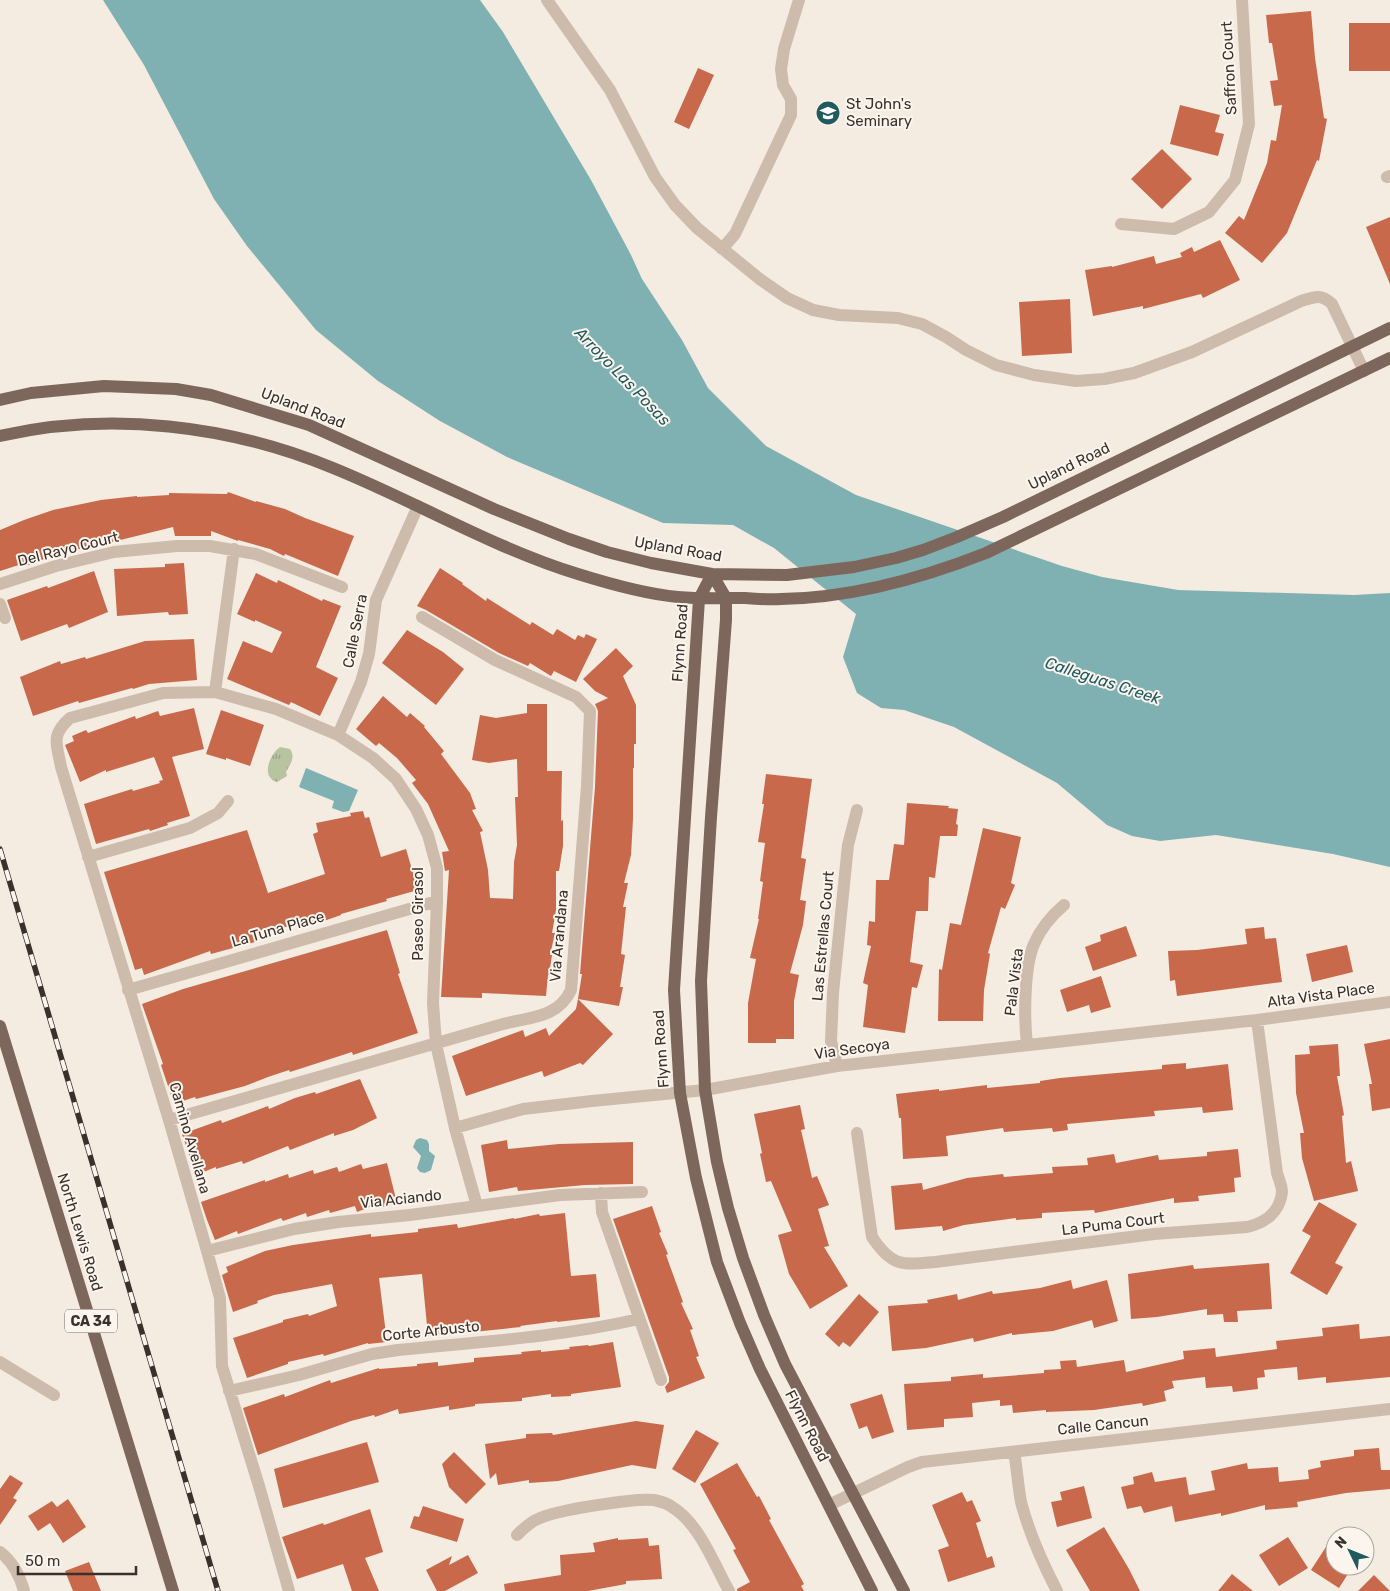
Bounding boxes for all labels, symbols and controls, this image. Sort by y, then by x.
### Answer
street label: Saffron Court [1218,20,1240,115]
place label: St John's Seminary [846,95,912,130]
school or university icon: St John's Seminary [815,100,841,126]
water label: Arroyo Las Posas [570,323,674,429]
street label: Upland Road [258,384,348,432]
street label: Upland Road [1025,438,1113,494]
street label: Del Rayo Court [16,528,121,570]
street label: Upland Road [633,532,723,566]
street label: Calle Serra [339,593,371,669]
street label: Flynn Road [668,603,692,683]
water label: Calleguas Creek [1043,653,1164,708]
street label: Paseo Girasol [409,867,427,961]
street label: Las Estrellas Court [808,870,838,1002]
street label: Via Arandana [546,889,572,983]
street label: La Tuna Place [229,907,327,951]
street label: Pala Vista [1001,947,1027,1017]
street label: Alta Vista Place [1266,979,1376,1011]
street label: Flynn Road [649,1009,673,1089]
street label: Via Secoya [813,1035,891,1063]
street label: Camino Avellana [165,1080,215,1196]
street label: North Lewis Road [53,1171,107,1293]
street label: Via Aciando [359,1186,443,1212]
street label: La Puma Court [1061,1209,1166,1239]
road number: CA 34 [65,1310,117,1332]
street label: Corte Arbusto [381,1317,481,1345]
street label: Flynn Road [781,1387,833,1465]
street label: Calle Cancun [1057,1411,1149,1439]
north arrow [1325,1526,1375,1576]
text: N [1331,1533,1351,1552]
scale bar [18,1544,135,1576]
text: 50 m [25,1552,60,1570]

